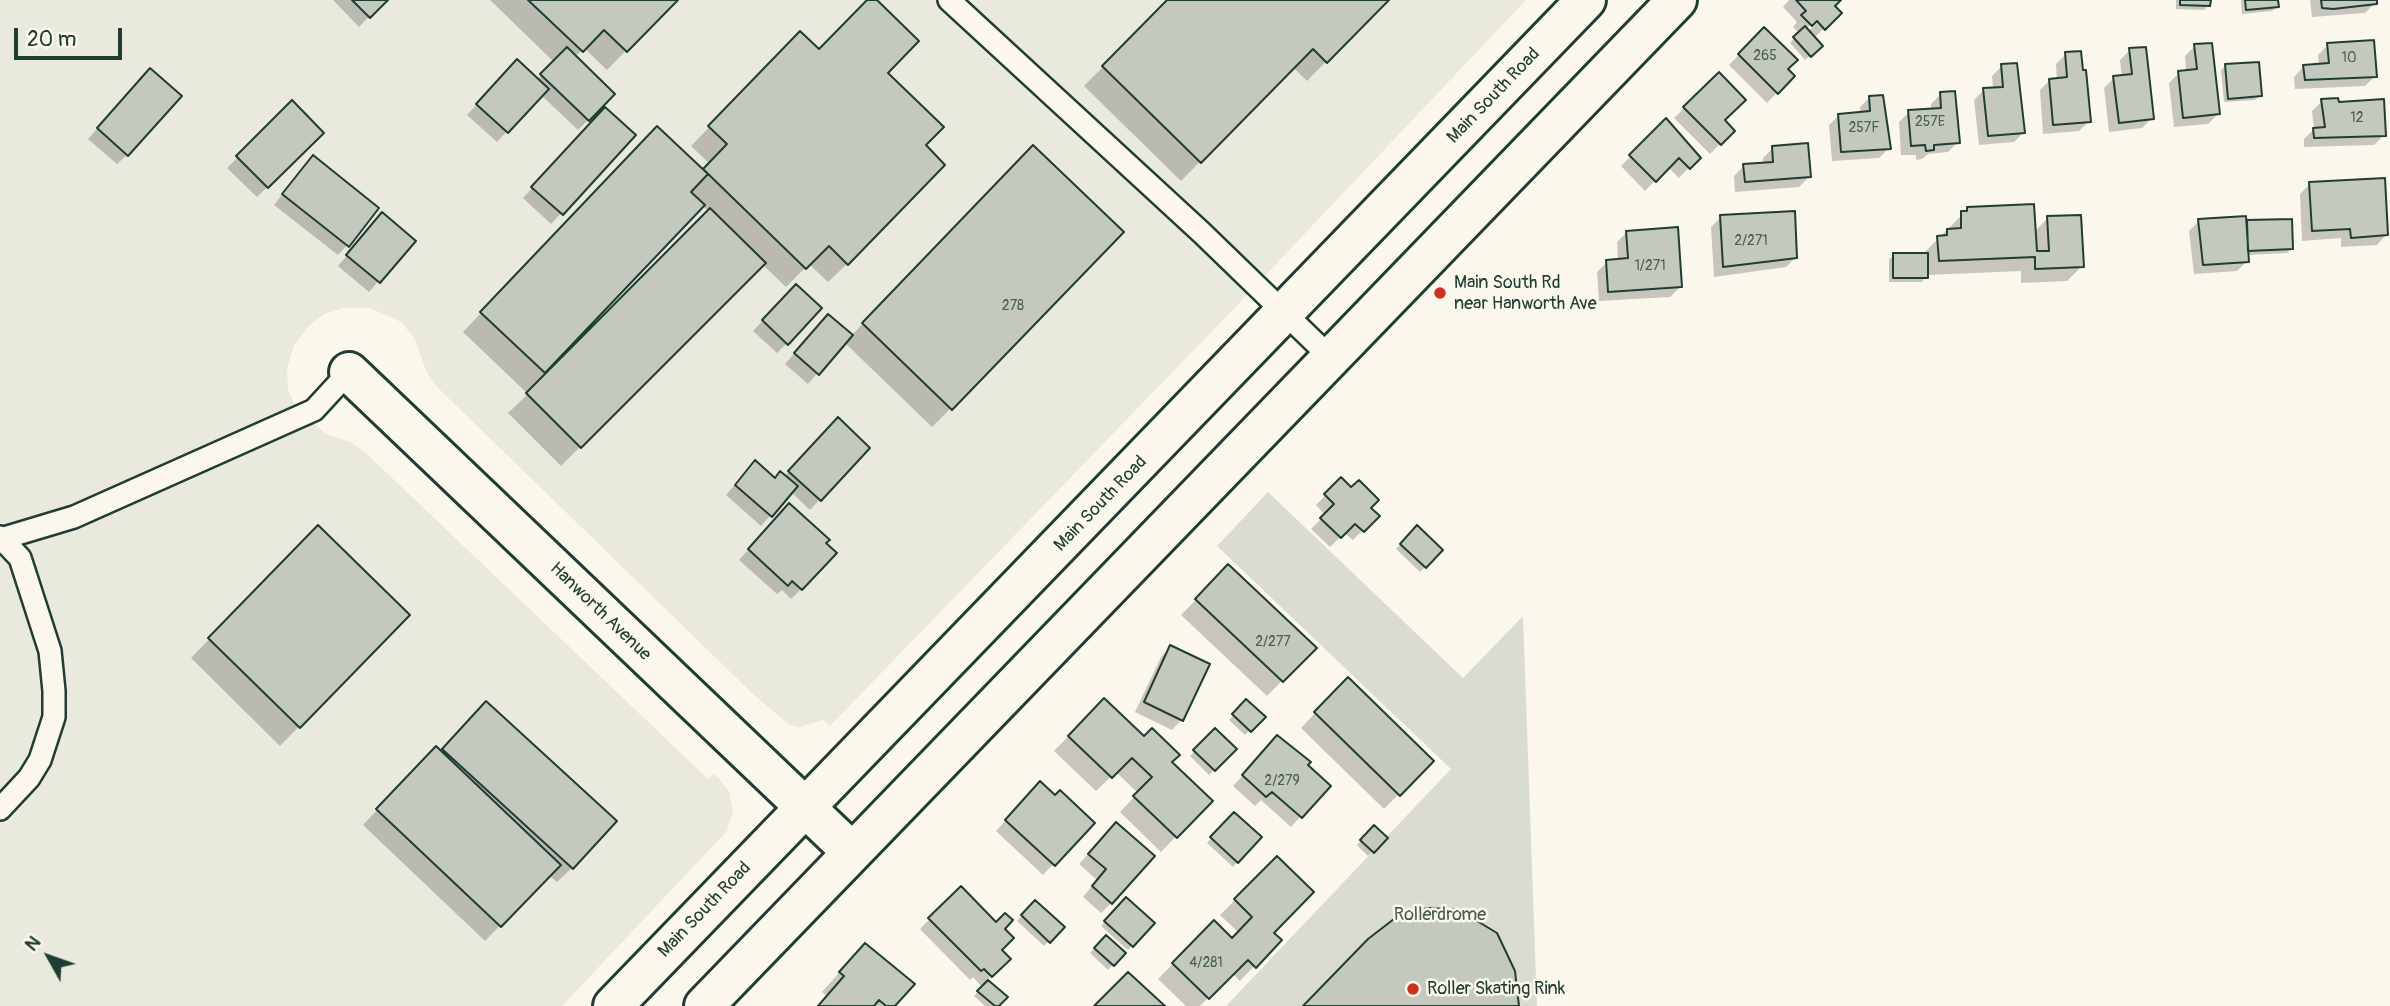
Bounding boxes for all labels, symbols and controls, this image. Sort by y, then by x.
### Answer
scale bar [18,14,126,58]
text: 20 m [27,26,76,53]
street label: Main South Road [1443,44,1545,148]
house number: 265 [1753,48,1777,64]
house number: 10 [2341,50,2357,66]
house number: 12 [2350,110,2364,126]
house number: 257E [1915,114,1945,130]
house number: 257F [1848,120,1880,136]
house number: 2/271 [1734,233,1768,249]
house number: 1/271 [1634,258,1666,274]
place label: Main South Rd near Hanworth Ave [1454,272,1597,314]
marker: Main South Rd near Hanworth Ave [1432,285,1448,301]
house number: 278 [1002,298,1024,314]
street label: Main South Road [1050,452,1152,556]
street label: Hanworth Avenue [545,558,655,666]
house number: 2/277 [1255,634,1291,650]
house number: 2/279 [1264,773,1300,789]
street label: Main South Road [654,858,756,962]
park label: Rollerdrome [1394,904,1486,926]
north arrow [14,922,84,992]
text: N [20,931,46,956]
house number: 4/281 [1189,955,1223,971]
place label: Roller Skating Rink [1427,978,1565,1000]
marker: Roller Skating Rink [1405,981,1421,997]

